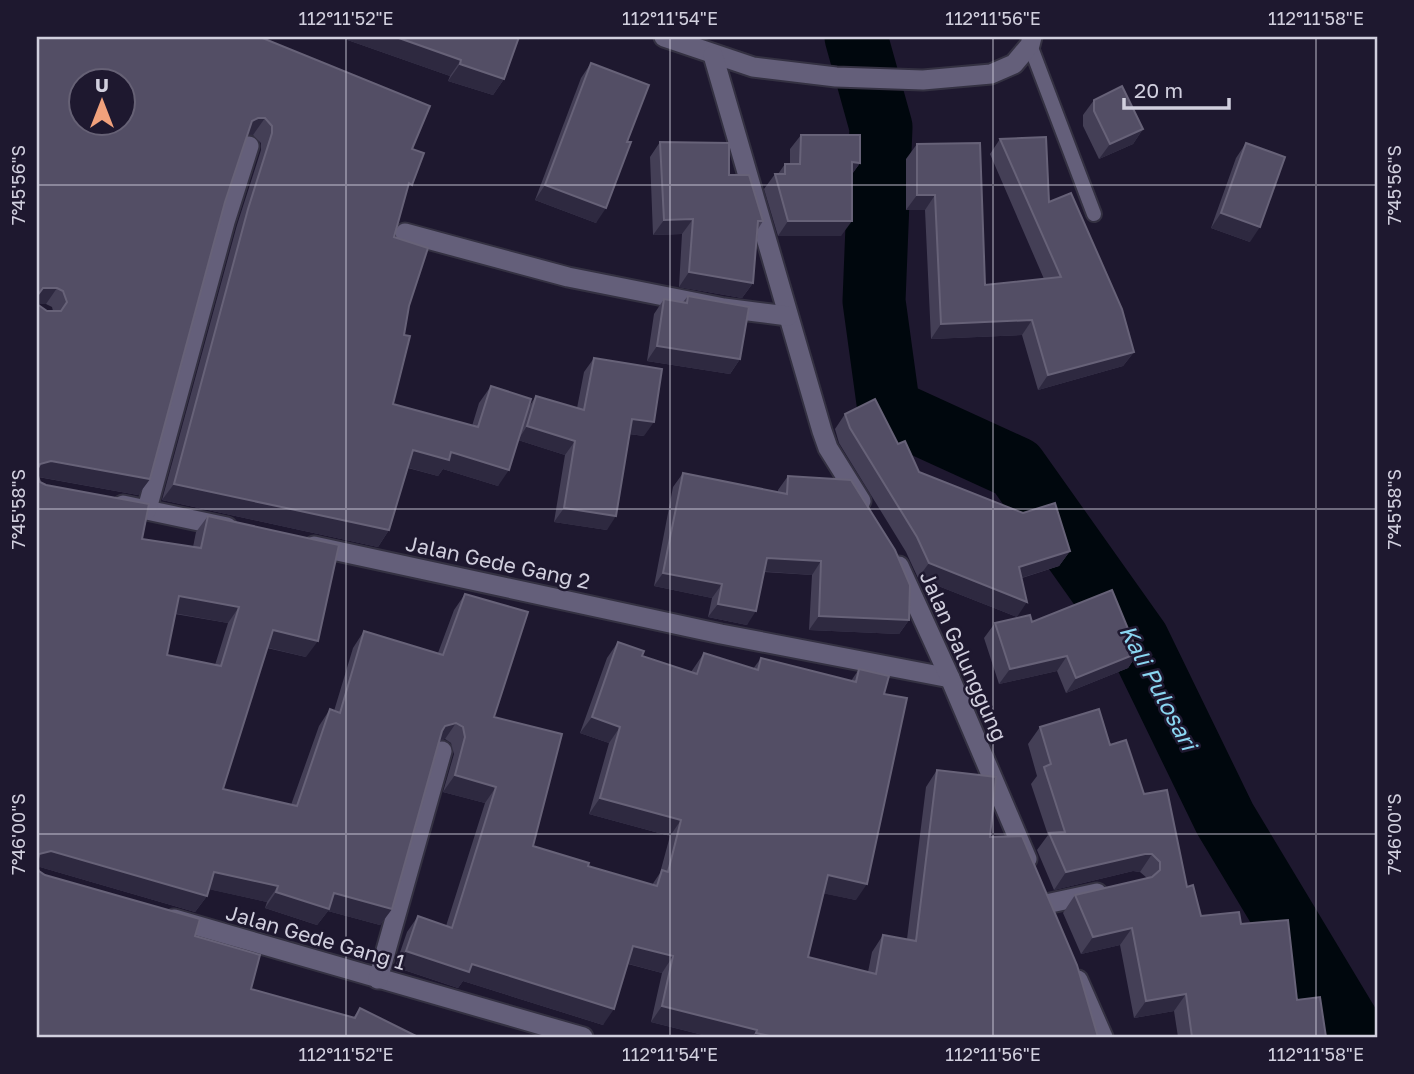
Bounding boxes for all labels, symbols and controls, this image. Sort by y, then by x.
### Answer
text: 112°11'52"E [298,7,394,29]
text: 112°11'54"E [622,7,718,29]
text: 112°11'56"E [945,7,1041,29]
text: 112°11'58"E [1268,7,1364,29]
north arrow [66,66,136,136]
scale bar [1124,66,1228,110]
text: U [95,73,109,96]
text: 20 m [1134,77,1183,103]
text: 7°45'56"S [7,145,29,225]
text: 7°45'56"S [1383,145,1405,225]
text: 7°45'58"S [7,469,29,549]
text: 7°45'58"S [1383,469,1405,549]
street label: Jalan Gede Gang 2 [404,530,592,594]
street label: Jalan Galunggung [915,567,1013,745]
water label: Kali Pulosari [1114,619,1205,757]
text: 7°46'00"S [7,793,29,875]
text: 7°46'00"S [1383,793,1405,875]
street label: Jalan Gede Gang 1 [223,899,409,975]
text: 112°11'52"E [298,1043,394,1065]
text: 112°11'54"E [622,1043,718,1065]
text: 112°11'56"E [945,1043,1041,1065]
text: 112°11'58"E [1268,1043,1364,1065]

